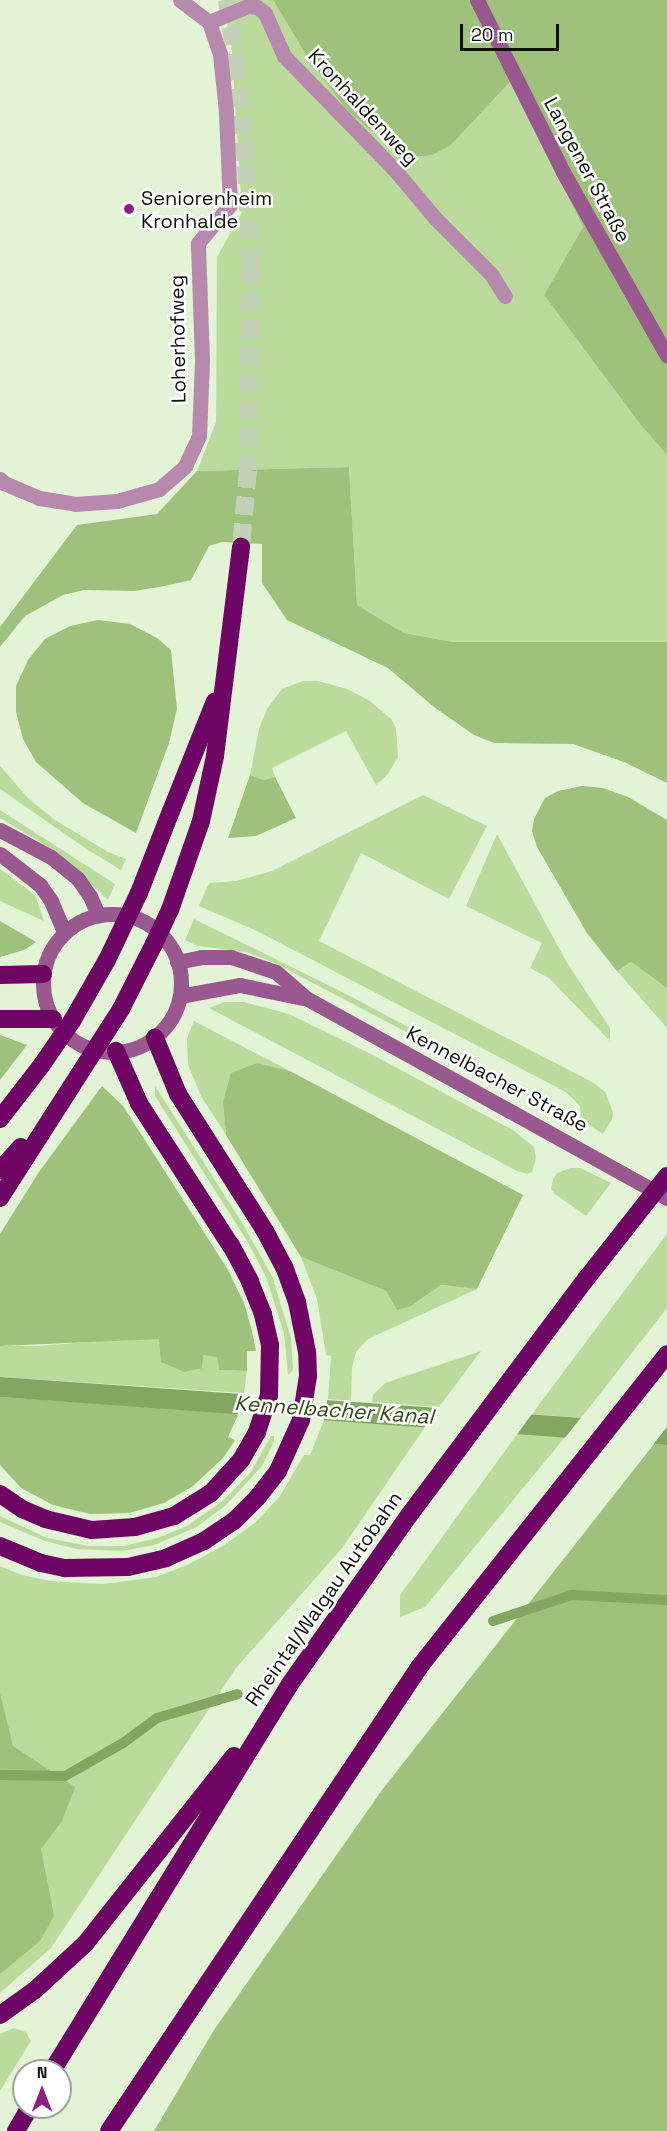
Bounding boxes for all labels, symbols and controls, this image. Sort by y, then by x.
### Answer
scale bar [463,12,562,50]
text: 20 m [471,23,514,46]
street label: Kronhaldenweg [303,44,423,170]
street label: Langener Straße [539,93,635,247]
place label: Seniorenheim Kronhalde [141,186,272,233]
marker: Seniorenheim Kronhalde [122,202,136,216]
street label: Loherhofweg [165,275,191,403]
street label: Kennelbacher Straße [402,1021,592,1137]
water label: Kennelbacher Kanal [234,1390,434,1430]
street label: Rheintal/Walgau Autobahn [241,1487,407,1711]
north arrow [12,2059,72,2119]
text: N [37,2062,47,2083]

